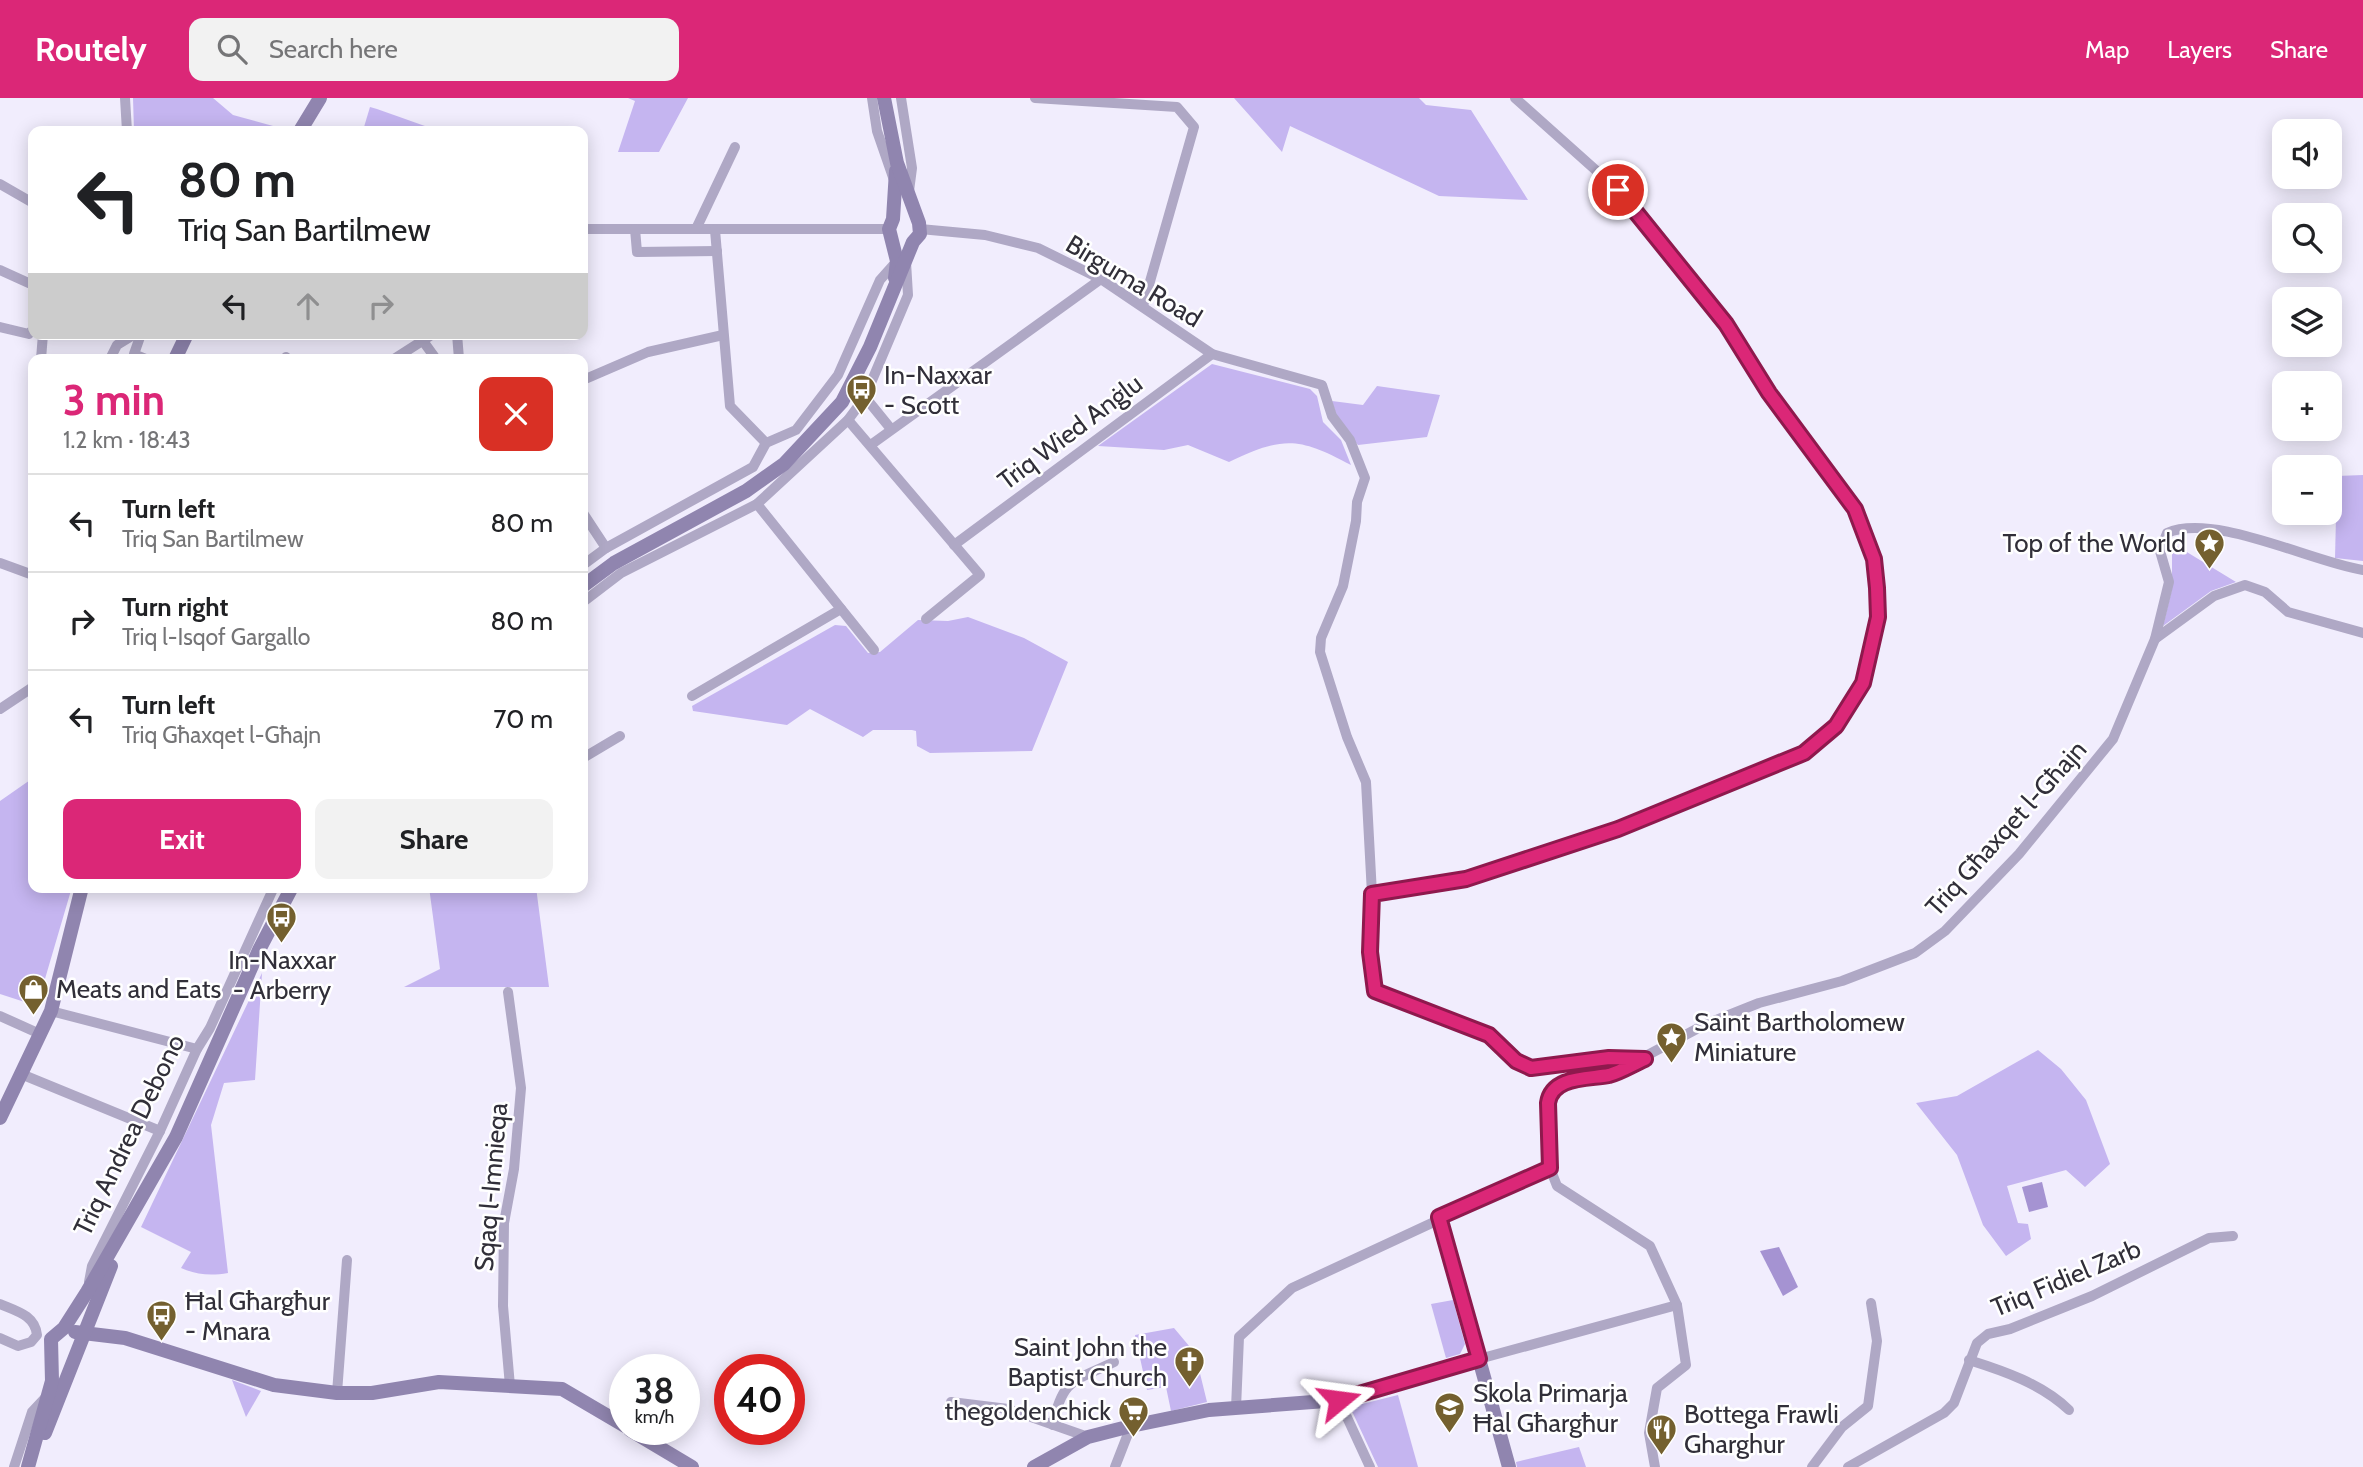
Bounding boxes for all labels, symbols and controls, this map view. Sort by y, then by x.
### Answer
search box [189,18,679,81]
text: Routely [35,29,147,69]
icon: search [213,30,251,68]
text: Search here [269,33,398,65]
text: Map [2085,35,2129,64]
text: Layers [2167,35,2232,64]
text: Share [2270,35,2328,64]
map controls [2272,119,2342,525]
button: sound [2272,119,2342,189]
text: 80 m [178,150,296,209]
icon: left [63,154,154,245]
pin [1588,160,1648,220]
icon: arrive [1599,171,1637,209]
button: search [2272,203,2342,273]
text: Triq San Bartilmew [178,210,431,249]
street label: Birguma Road [1060,228,1208,334]
icon: left [216,287,254,325]
icon: ahead [289,287,327,325]
icon: right [362,287,400,325]
button: layers [2272,287,2342,357]
place label: In-Naxxar - Scott [884,359,993,421]
street label: Triq Wied Anġlu [992,367,1148,497]
button: + [2272,371,2342,441]
bus stop icon: In-Naxxar - Scott [844,373,878,417]
text: 3 min [63,374,165,426]
button: close [479,377,553,451]
text: 1.2 km · 18:43 [63,426,191,454]
button: − [2272,455,2342,525]
text: Turn left [122,493,215,525]
icon: left [63,504,101,542]
text: 80 m [490,507,553,539]
text: Triq San Bartilmew [122,525,304,553]
place icon: Top of the World [2192,526,2226,570]
place label: Top of the World [2002,527,2186,559]
text: Turn right [122,591,228,623]
icon: right [63,602,101,640]
text: 80 m [490,605,553,637]
text: Triq l-Isqof Gargallo [122,623,310,651]
text: Turn left [122,689,215,721]
icon: left [63,700,101,738]
text: 70 m [493,703,553,735]
text: Triq Għaxqet l-Għajn [122,721,321,749]
street label: Triq Għaxqet l-Għajn [1919,734,2093,922]
button: Exit [63,799,301,879]
button: Share [315,799,553,879]
bus stop icon: In-Naxxar - Arberry [265,900,299,944]
place label: In-Naxxar - Arberry [228,944,337,1006]
shop icon: Meats and Eats [16,972,50,1016]
place label: Meats and Eats [56,973,221,1005]
place label: Saint Bartholomew Miniature [1694,1006,1905,1068]
place icon: Saint Bartholomew Miniature [1654,1020,1688,1064]
street label: Triq Andrea Debono [66,1029,192,1241]
street label: Sqaq l-Imnieqa [468,1101,514,1273]
street label: Triq Fidiel Zarb [1987,1232,2145,1324]
place label: Ħal Għargħur - Mnara [185,1285,331,1347]
bus stop icon: Ħal Għargħur - Mnara [145,1299,179,1343]
place label: Saint John the Baptist Church [1008,1331,1167,1393]
church icon: Saint John the Baptist Church [1173,1345,1207,1389]
speed limit sign: 40 [714,1354,805,1445]
position arrow [1302,1363,1376,1437]
text: 38 [634,1369,675,1412]
place label: Skola Primarja Ħal Għargħur [1473,1377,1628,1439]
school or university icon: Skola Primarja Ħal Għargħur [1433,1391,1467,1435]
supermarket icon: thegoldenchick [1117,1394,1151,1438]
place label: thegoldenchick [944,1395,1111,1427]
place label: Bottega Frawli Gharghur [1684,1398,1839,1460]
text: km/h [635,1406,674,1428]
restaurant icon: Bottega Frawli Gharghur [1644,1412,1678,1456]

